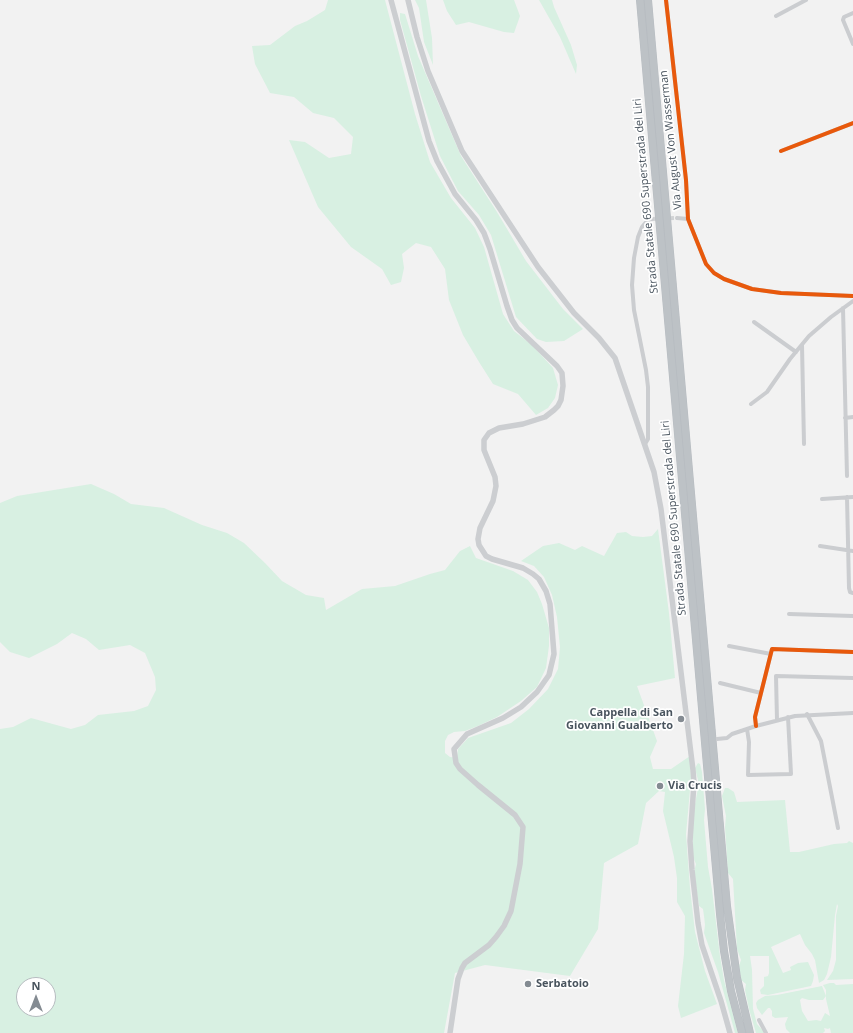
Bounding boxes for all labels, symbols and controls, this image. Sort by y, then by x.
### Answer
street label: Via August Von Wasserman [657,70,685,210]
street label: Strada Statale 690 Superstrada del Liri [631,98,661,294]
street label: Strada Statale 690 Superstrada del Liri [659,420,689,616]
place label: Cappella di San Giovanni Gualberto [566,706,673,732]
marker: Cappella di San Giovanni Gualberto [676,714,686,724]
place label: Via Crucis [668,779,722,793]
marker: Via Crucis [655,781,665,791]
north arrow [16,977,56,1017]
place label: Serbatoio [536,977,589,991]
text: N [32,978,40,993]
marker: Serbatoio [523,979,533,989]

